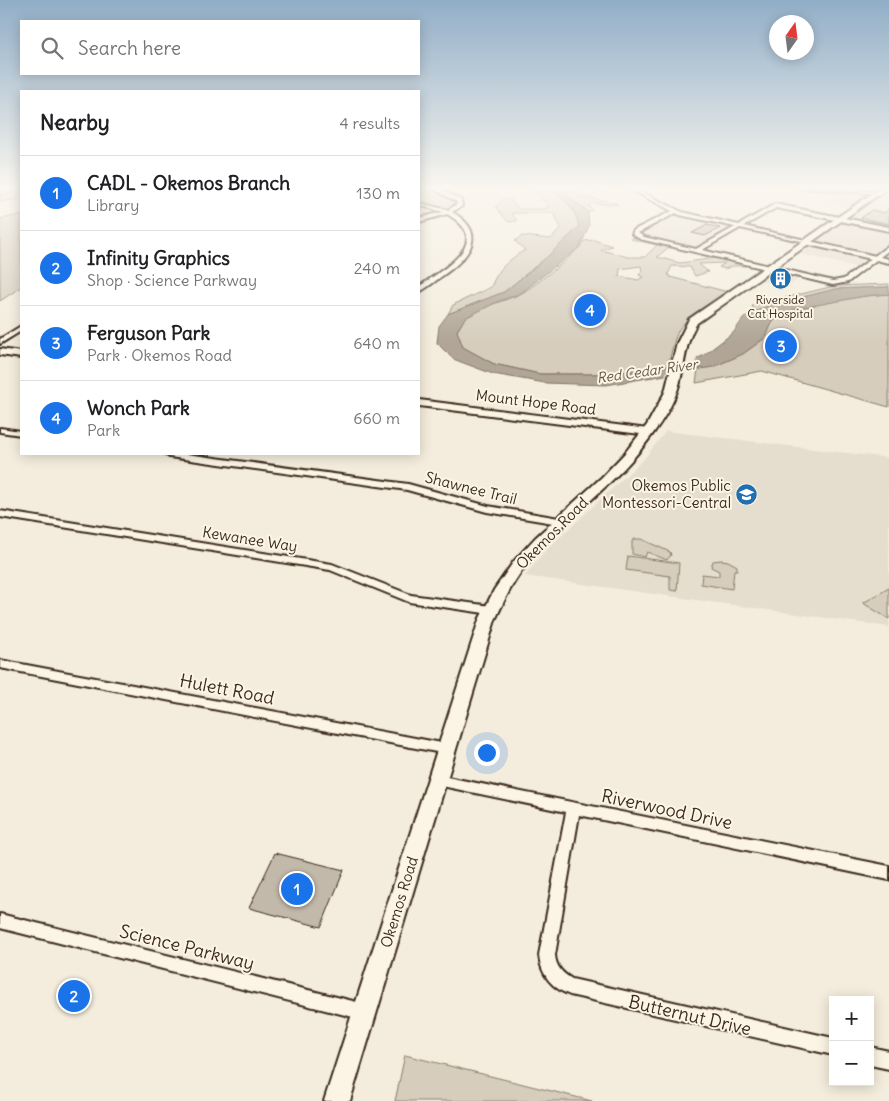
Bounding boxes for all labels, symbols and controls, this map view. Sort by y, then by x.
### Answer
north arrow [769,15,814,60]
search box [20,20,420,75]
icon: search [38,34,66,62]
text: Search here [78,36,181,60]
text: Nearby [40,109,110,136]
text: 4 results [339,113,400,133]
text: CADL - Okemos Branch [87,171,290,195]
text: 1 [53,183,59,203]
text: 130 m [356,183,400,203]
text: Library [87,195,139,215]
text: Infinity Graphics [87,246,230,270]
text: 2 [52,258,60,278]
text: 240 m [354,258,400,278]
building icon: Riverside Cat Hospital [768,266,792,290]
text: Shop · Science Parkway [87,270,257,290]
pin: 4 [574,291,606,329]
place label: Riverside Cat Hospital [747,292,813,321]
text: Ferguson Park [87,321,210,345]
pin: 3 [765,327,797,365]
text: 3 [51,333,61,353]
text: 640 m [353,333,400,353]
text: Park · Okemos Road [87,345,232,365]
water label: Red Cedar River [595,355,701,387]
street label: Mount Hope Road [475,385,597,419]
text: Wonch Park [87,396,190,420]
text: 4 [51,408,61,428]
text: 660 m [353,408,400,428]
text: Park [87,420,120,440]
street label: Shawnee Trail [423,467,519,509]
place label: Okemos Public Montessori-Central [602,476,731,512]
school or university icon: Okemos Public Montessori-Central [735,482,759,506]
street label: Okemos Road [512,493,592,573]
street label: Kewanee Way [201,522,299,556]
street label: Hulett Road [178,669,277,710]
your location [474,740,500,766]
street label: Riverwood Drive [600,784,734,834]
street label: Okemos Road [376,854,422,950]
pin: 1 [281,870,313,908]
street label: Science Parkway [117,919,257,975]
pin: 2 [58,977,90,1015]
street label: Butternut Drive [626,990,754,1040]
map controls [829,996,874,1086]
button: + [829,996,874,1041]
button: − [829,1041,874,1086]

